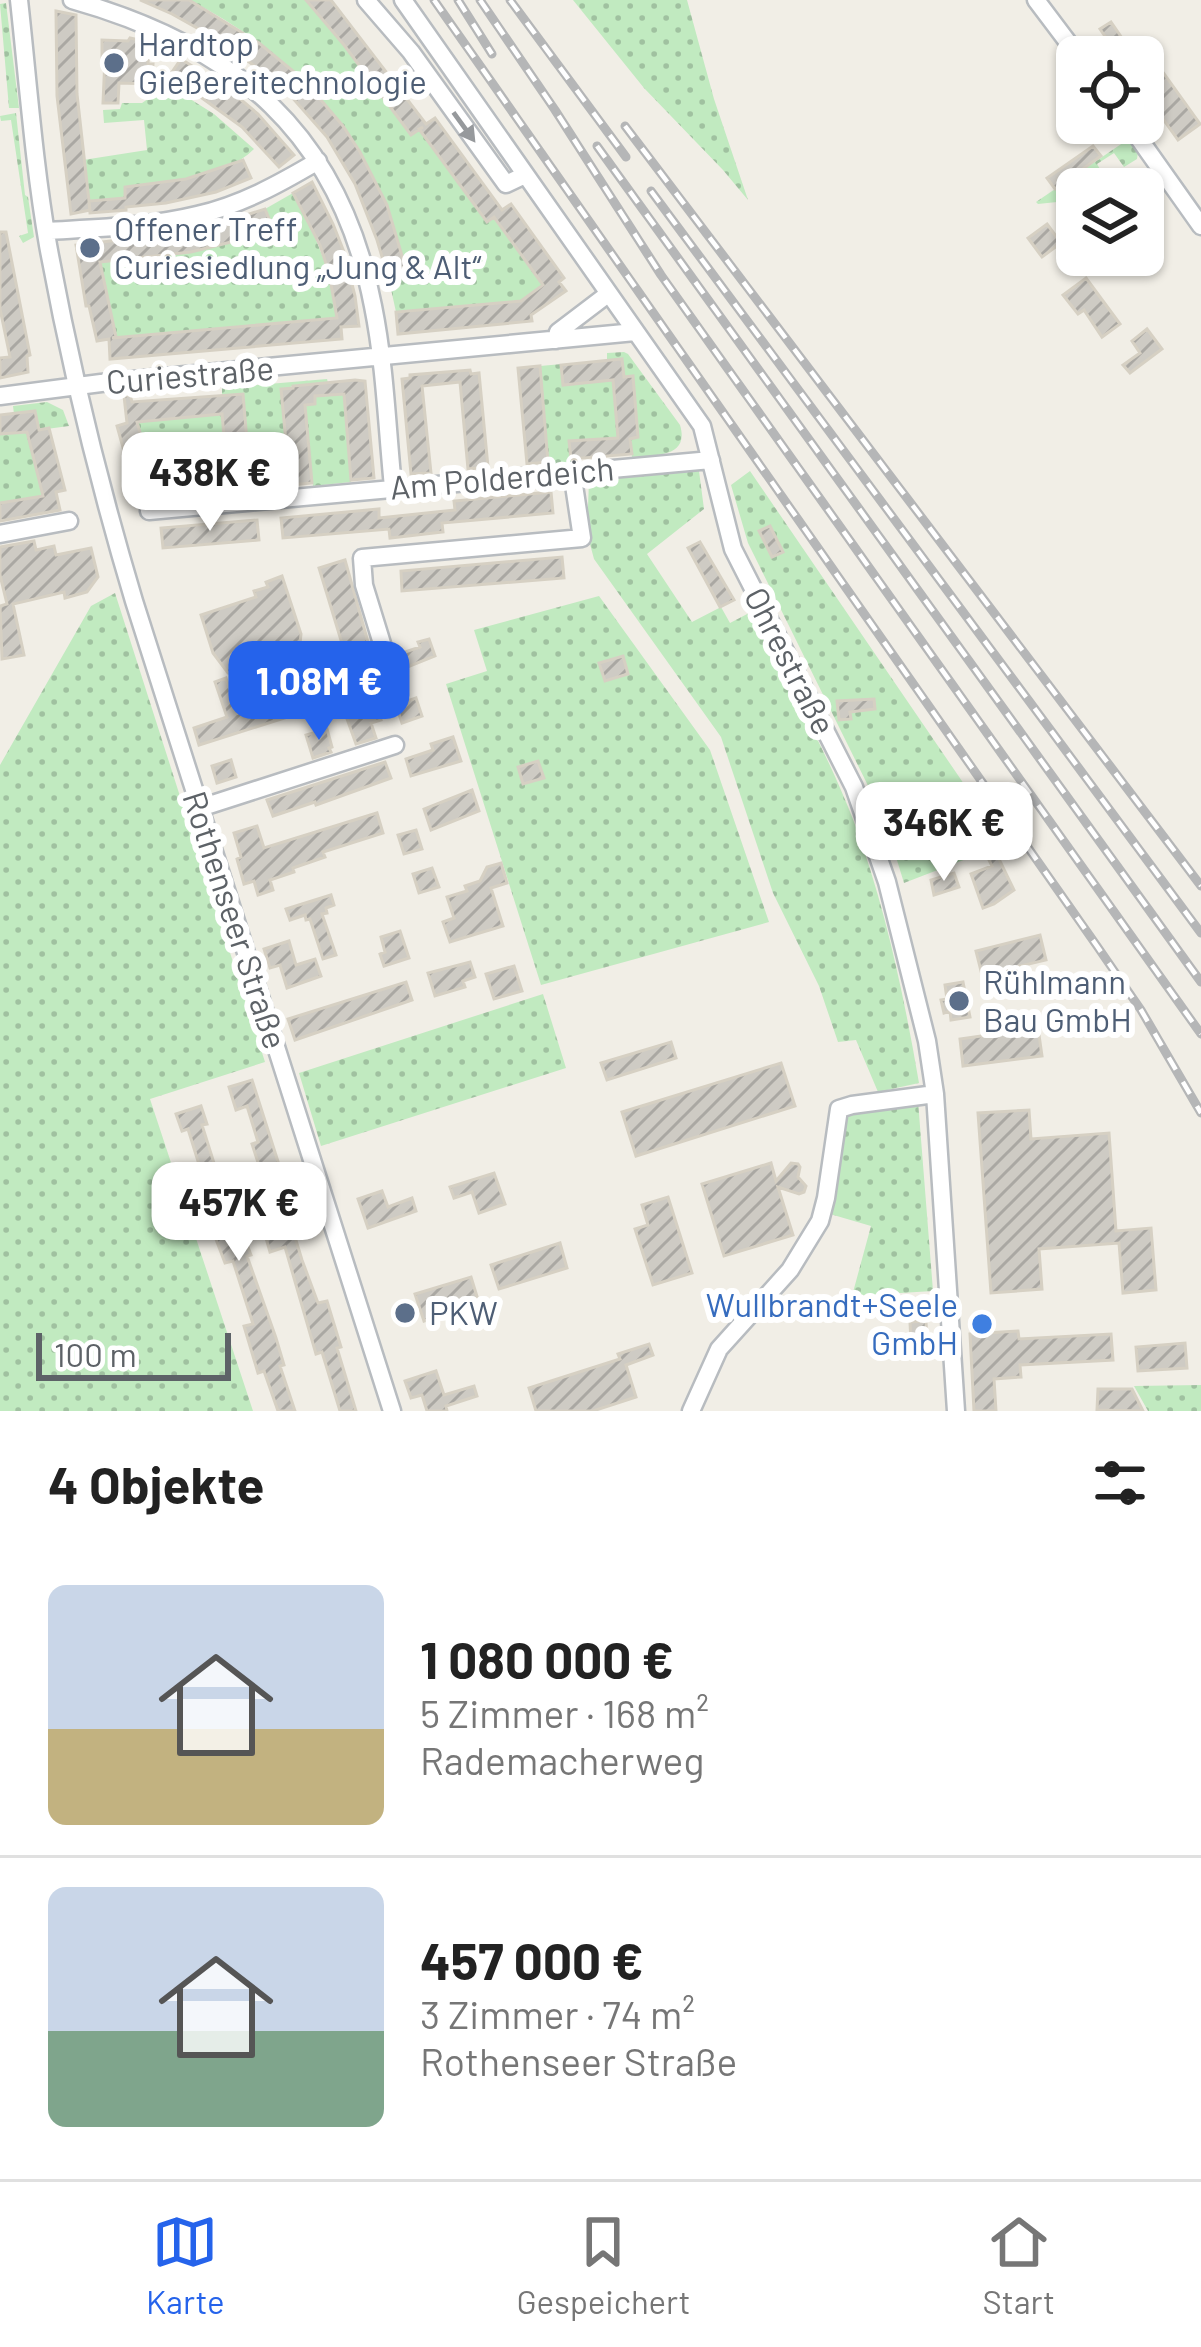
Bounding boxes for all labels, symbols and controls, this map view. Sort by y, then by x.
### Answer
place label: Hardtop Gießereitechnologie [138,23,427,101]
map controls [1056,36,1164,276]
button: locate [1056,36,1164,144]
marker: Hardtop Gießereitechnologie [101,50,127,76]
one-way arrow [452,111,476,143]
button: layers [1056,168,1164,276]
place label: Offener Treff Curiesiedlung „Jung & Alt“ [114,208,481,286]
marker: Offener Treff Curiesiedlung „Jung & Alt“ [77,235,103,261]
street label: Curiestraße [104,347,275,401]
pin: 438K € [112,432,308,534]
text: 438K € [149,447,271,494]
street label: Am Polderdeich [388,447,616,507]
street label: Ohrestraße [737,580,845,741]
pin: 1.08M € [208,641,430,743]
text: 1.08M € [255,656,383,703]
pin: 346K € [846,782,1042,884]
street label: Rothenseer Straße [175,786,296,1054]
text: 346K € [883,797,1005,844]
place label: Rühlmann Bau GmbH [983,961,1132,1039]
marker: Rühlmann Bau GmbH [946,988,972,1014]
pin: 457K € [141,1162,337,1264]
text: 457K € [179,1177,299,1224]
place label: Wullbrandt+Seele GmbH [706,1284,958,1362]
place label: PKW [429,1292,498,1332]
marker: PKW [392,1300,418,1326]
marker: Wullbrandt+Seele GmbH [969,1311,995,1337]
scale bar [36,1327,231,1380]
text: 100 m [54,1334,137,1374]
icon: filters [1087,1450,1153,1516]
text: 4 Objekte [48,1453,264,1514]
text: 1 080 000 € [420,1628,674,1689]
icon: home [144,1633,288,1777]
text: 5 Zimmer · 168 m² [420,1689,709,1736]
text: Rademacherweg [420,1736,704,1783]
text: 457 000 € [420,1929,644,1990]
icon: home [144,1935,288,2079]
text: 3 Zimmer · 74 m² [420,1990,695,2037]
text: Rothenseer Straße [420,2037,737,2084]
tab: Karte [146,2209,225,2321]
tab: Gespeichert [516,2209,691,2321]
tab: Start [982,2209,1055,2321]

